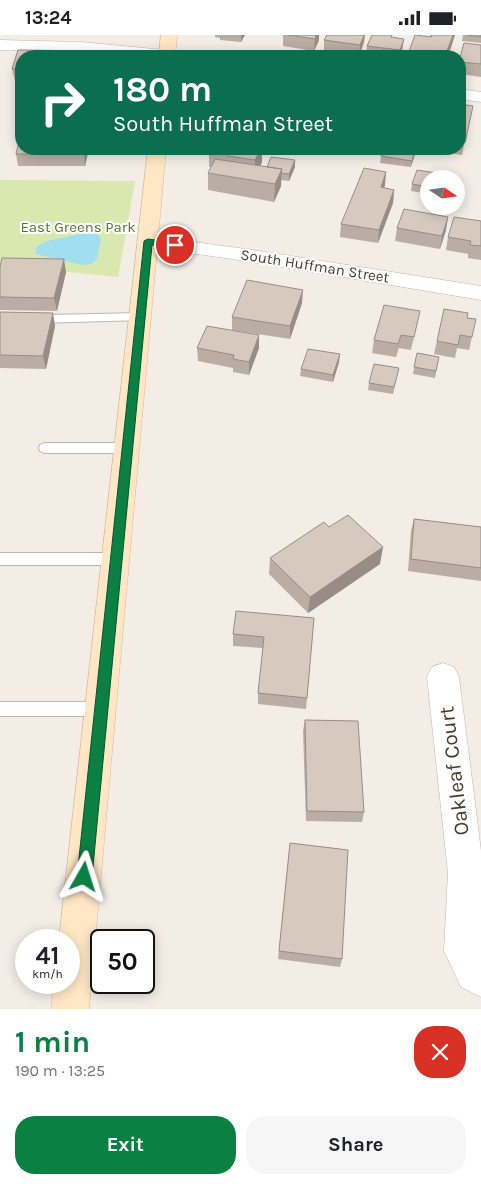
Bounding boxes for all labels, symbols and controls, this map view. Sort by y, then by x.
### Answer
text: 13:24 [25,7,72,29]
text: 180 m [113,69,212,110]
icon: right [30,70,95,135]
text: South Huffman Street [113,111,333,137]
north arrow [420,170,465,215]
map controls [420,170,465,215]
park label: East Greens Park [20,218,136,236]
pin [154,224,196,266]
icon: arrive [161,231,189,259]
street label: South Huffman Street [239,245,391,287]
street label: Oakleaf Court [434,705,474,837]
position arrow [57,850,109,902]
speed limit sign: 50 [90,929,155,994]
text: 41 [36,941,59,970]
text: km/h [32,967,63,981]
text: 1 min [15,1024,90,1060]
button: close [414,1026,466,1078]
text: 190 m · 13:25 [15,1061,105,1080]
button: Exit [15,1116,236,1174]
button: Share [246,1116,466,1174]

